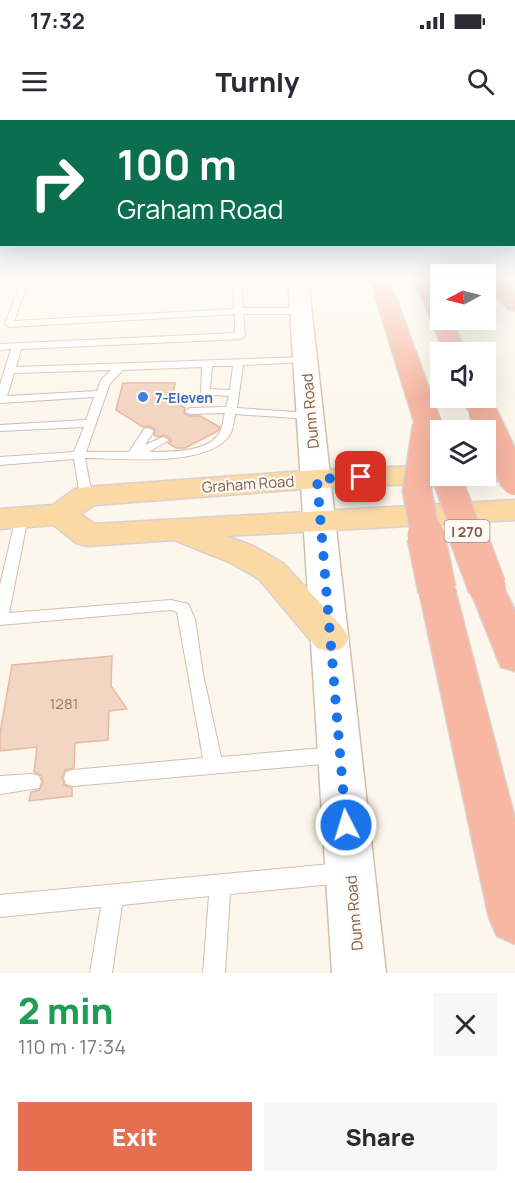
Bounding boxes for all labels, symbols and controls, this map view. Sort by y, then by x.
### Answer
text: 17:32 [30,6,85,36]
text: Turnly [216,63,299,100]
icon: menu [18,65,51,98]
icon: search [464,65,497,98]
text: 100 m [117,135,237,193]
icon: right [18,144,96,222]
text: Graham Road [117,190,284,227]
north arrow [430,264,496,330]
map controls [430,264,496,486]
button: sound [430,342,496,408]
street label: Dunn Road [296,373,324,449]
place label: 7-Eleven [155,388,213,407]
marker: 7-Eleven [136,390,150,404]
button: layers [430,420,496,486]
pin [335,451,386,502]
icon: arrive [344,460,377,493]
street label: Graham Road [201,470,295,498]
road number: I 270 [444,520,490,542]
house number: 1281 [50,693,78,714]
position arrow [314,793,378,857]
street label: Dunn Road [340,875,368,951]
text: 2 min [18,986,113,1035]
button: close [434,993,497,1056]
text: 110 m · 17:34 [18,1033,126,1060]
button: Exit [18,1102,252,1171]
button: Share [264,1102,497,1171]

